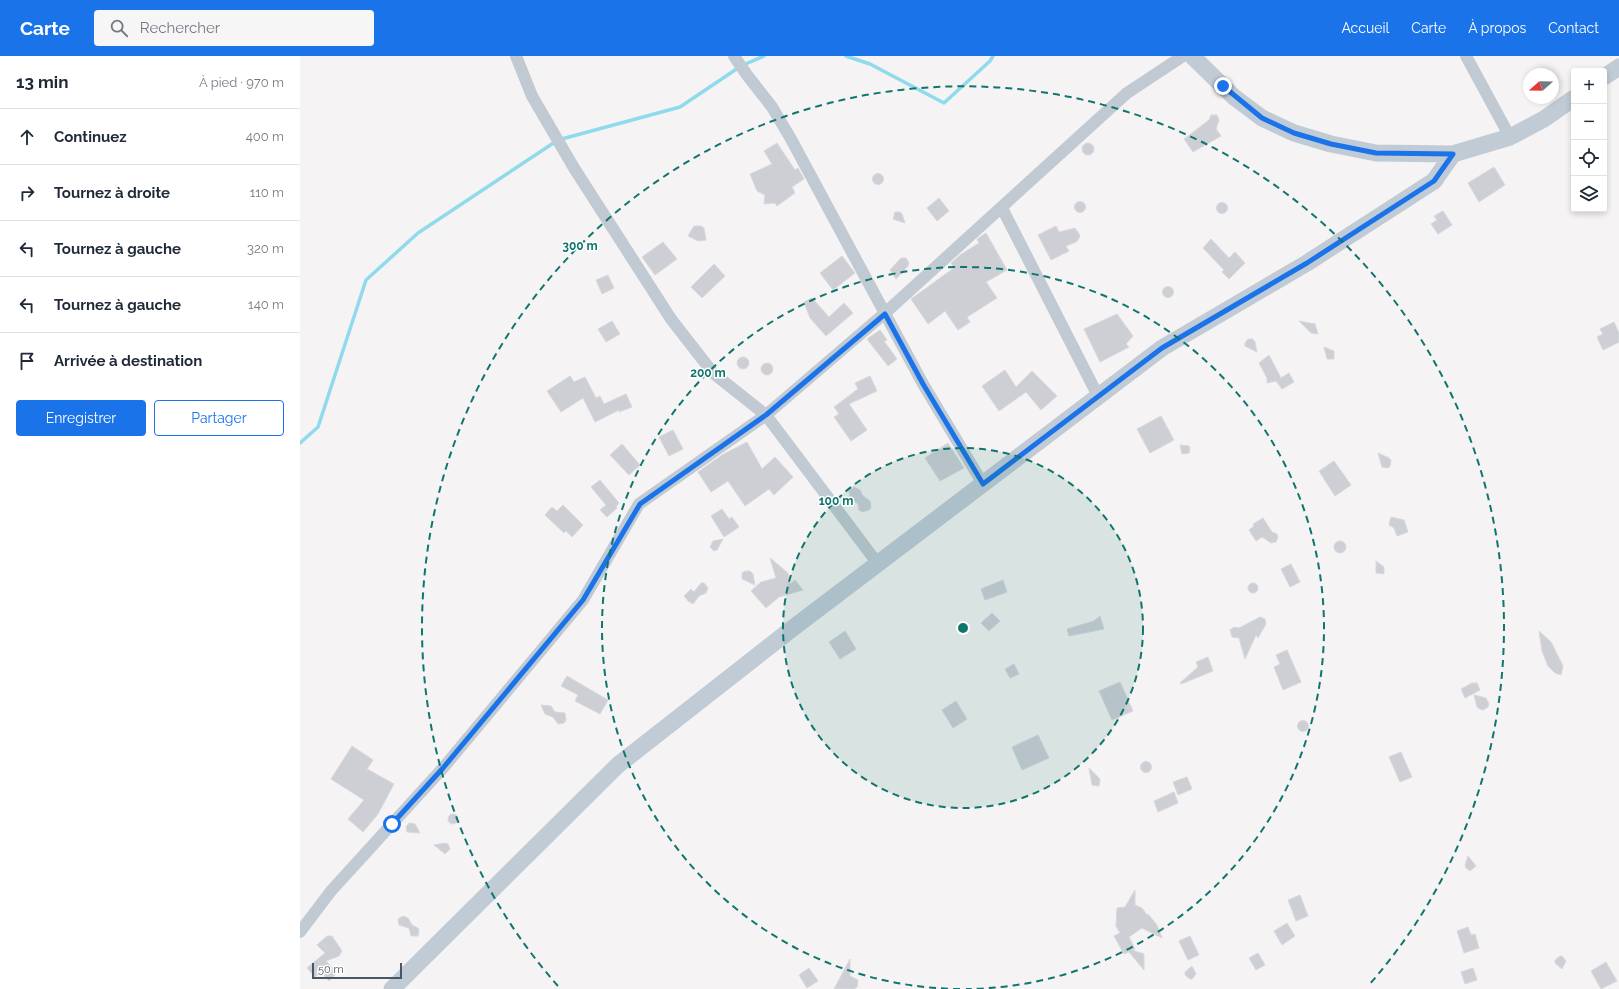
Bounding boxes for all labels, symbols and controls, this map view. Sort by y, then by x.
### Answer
search box [94,10,374,46]
text: Carte [20,17,70,39]
icon: search [108,17,130,39]
text: Rechercher [140,19,220,37]
text: Accueil [1341,20,1389,36]
text: Carte [1411,20,1446,36]
text: À propos [1468,20,1526,36]
text: Contact [1548,20,1599,36]
north arrow [1523,68,1559,104]
map controls [1571,68,1607,212]
button: + [1571,68,1607,104]
text: 13 min [16,72,68,92]
text: À pied · 970 m [199,75,284,90]
route end [1214,77,1232,95]
button: − [1571,104,1607,140]
icon: ahead [16,126,38,148]
text: Continuez [54,128,127,146]
text: 400 m [246,129,284,144]
button: locate [1571,140,1607,176]
button: layers [1571,176,1607,212]
icon: right [16,182,38,204]
text: Tournez à droite [54,184,170,202]
text: 110 m [250,185,284,200]
icon: left [16,238,38,260]
text: 300 m [562,239,598,253]
text: Tournez à gauche [54,240,181,258]
text: 320 m [247,241,284,256]
icon: left [16,294,38,316]
text: Tournez à gauche [54,296,181,314]
text: 140 m [248,297,284,312]
icon: arrive [16,350,38,372]
text: Arrivée à destination [54,352,202,370]
text: 200 m [690,366,726,380]
button: Enregistrer [16,400,146,436]
button: Partager [154,400,284,436]
text: 100 m [819,494,853,508]
centre of rings [956,621,970,635]
route start [383,815,401,833]
scale bar [312,961,402,980]
text: 50 m [318,963,344,976]

